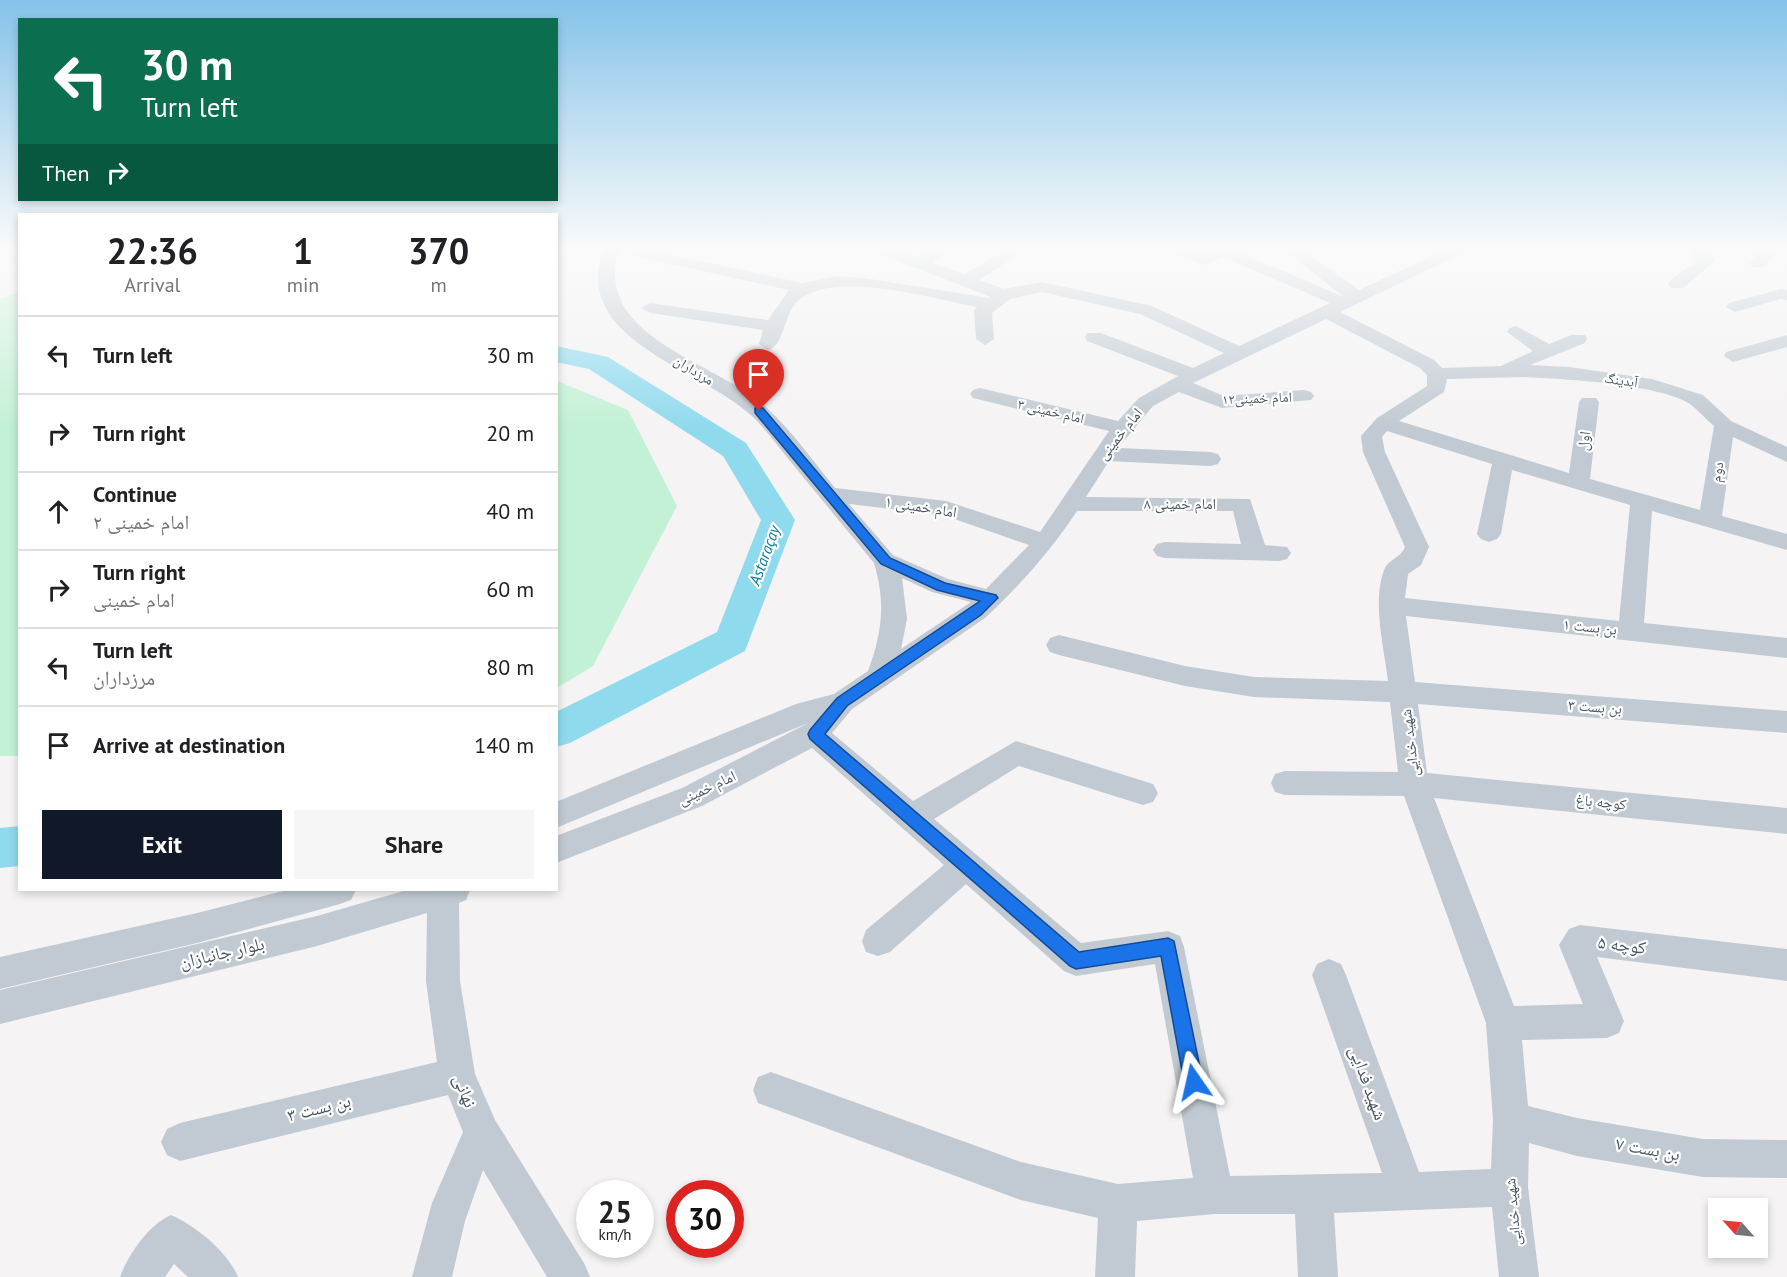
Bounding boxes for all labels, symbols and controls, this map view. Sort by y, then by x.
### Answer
text: 30 m [141,37,233,92]
icon: left [42,42,120,120]
text: Turn left [141,90,238,124]
icon: right [101,156,134,189]
text: Then [42,159,89,187]
text: 22:36 [107,227,198,274]
text: 1 [293,227,313,274]
text: 370 [408,227,469,274]
text: Arrival [124,272,180,298]
text: min [287,272,319,298]
text: m [431,272,447,298]
icon: left [42,339,75,372]
text: Turn left [93,341,173,369]
text: 30 m [486,341,534,369]
pin [733,349,784,411]
street label: مرزداران [671,351,717,389]
icon: arrive [742,358,775,391]
street label: آبدینگ [1603,369,1639,391]
street label: امام خمینی۱۲ [1222,388,1292,409]
street label: امام خمینی ۳ [1016,395,1086,428]
street label: امام خمینی [1093,404,1147,464]
icon: right [42,417,75,450]
text: Turn right [93,419,185,447]
text: 20 m [486,419,534,447]
street label: اول [1573,430,1595,452]
street label: دوم [1706,460,1728,484]
text: Continue [93,480,177,508]
street label: امام خمینی ۱ [884,491,958,523]
street label: امام خمینی ۸ [1144,494,1216,514]
icon: ahead [42,495,75,528]
text: 40 m [486,497,534,525]
text: امام خمینی ۲ [93,509,189,535]
water label: Astaraçay [744,521,784,589]
text: Turn right [93,558,185,586]
icon: right [42,573,75,606]
text: 60 m [486,575,534,603]
text: امام خمینی [93,587,175,613]
street label: بن بست ۱ [1562,614,1618,640]
text: Turn left [93,636,173,664]
icon: left [42,651,75,684]
text: 80 m [486,653,534,681]
text: مرزداران [93,665,155,691]
street label: بن بست ۳ [1567,695,1623,719]
street label: شهید خدایی [1396,708,1424,778]
icon: arrive [42,729,75,762]
text: Arrive at destination [93,731,285,759]
text: 140 m [474,731,534,759]
street label: امام خمینی [675,766,739,810]
street label: کوچه باغ [1575,789,1627,815]
button: Exit [42,810,282,879]
button: Share [294,810,534,879]
street label: کوچه ۵ [1597,930,1648,959]
street label: بلوار جانبازان [177,932,267,973]
street label: شهید فدایی [1344,1043,1393,1123]
position arrow [1162,1050,1226,1114]
street label: نهانی [449,1071,482,1111]
street label: بن بست ۳ [285,1089,353,1127]
street label: بن بست ۷ [1614,1132,1682,1165]
street label: شهید خدایی [1500,1177,1526,1247]
speed limit sign: 30 [666,1180,744,1258]
text: 25 [598,1192,632,1231]
north arrow [1708,1198,1768,1258]
map controls [1708,1198,1768,1258]
text: km/h [599,1225,631,1244]

